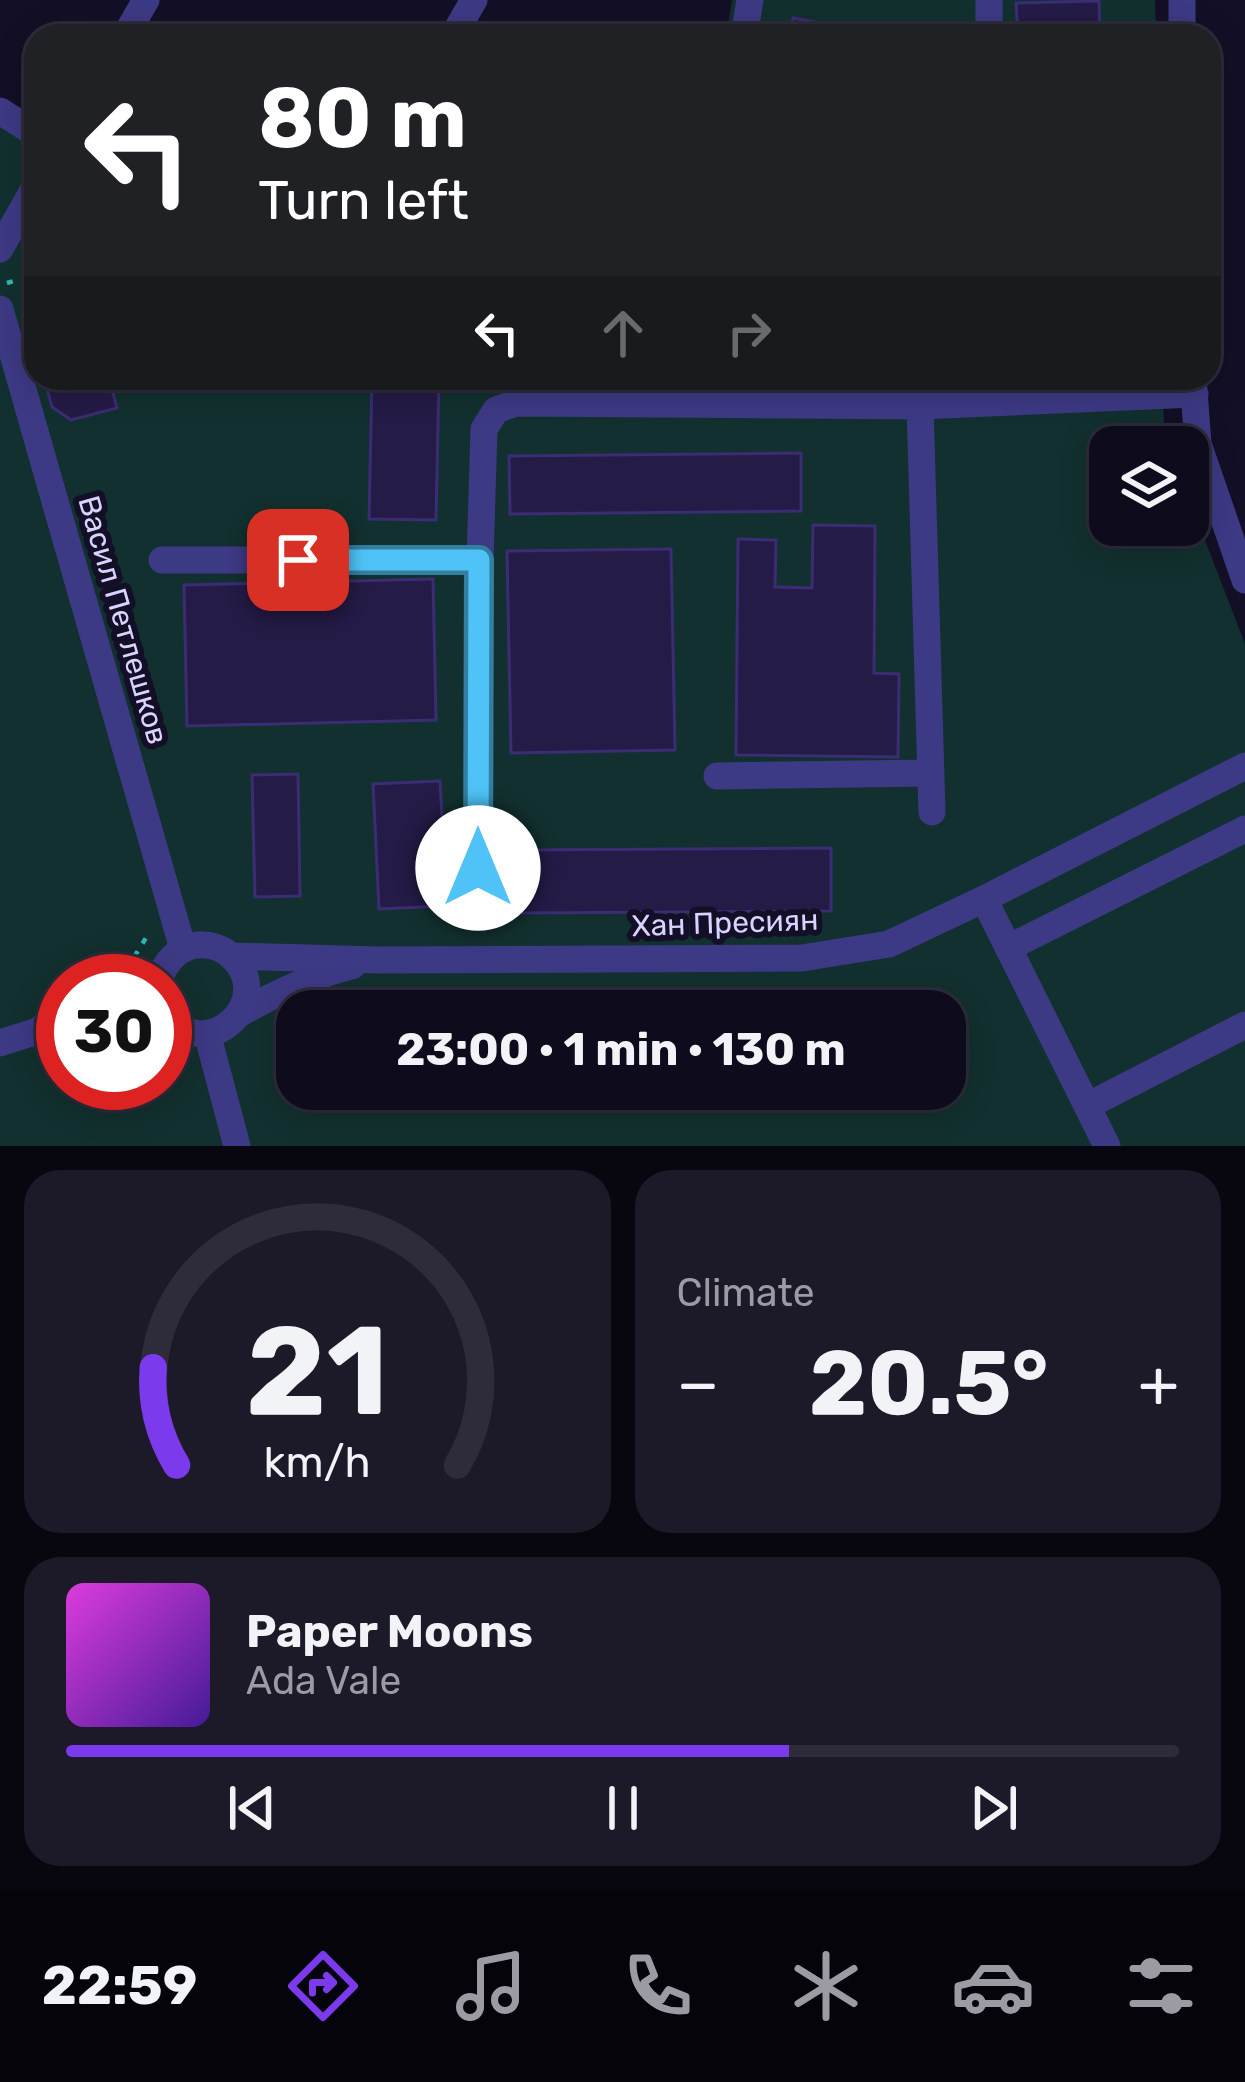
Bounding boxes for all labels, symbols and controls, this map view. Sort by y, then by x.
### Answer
text: 80 m [258,68,467,168]
icon: left [60,72,216,228]
text: Turn left [258,169,469,233]
icon: left [464,300,530,366]
icon: ahead [590,300,656,366]
icon: right [716,300,782,366]
map controls [1089,426,1209,546]
button: layers [1089,426,1209,546]
street label: Васил Петлешков [70,492,176,748]
pin [247,509,349,611]
icon: arrive [265,527,331,593]
position arrow [415,805,541,931]
street label: Хан Пресиян [631,902,819,944]
speed limit sign: 30 [36,954,192,1110]
text: 23:00 · 1 min · 130 m [396,1023,846,1076]
text: Climate [677,1270,815,1316]
text: 21 [246,1297,389,1445]
text: 20.5° [809,1330,1049,1437]
text: − [677,1344,719,1423]
text: + [1138,1344,1179,1423]
text: km/h [264,1436,371,1487]
text: Paper Moons [246,1605,533,1658]
text: Ada Vale [246,1658,401,1704]
icon: previous [219,1775,285,1841]
icon: pause [590,1775,656,1841]
icon: next [961,1775,1027,1841]
icon: directions [281,1944,365,2028]
icon: music [449,1944,533,2028]
icon: phone [616,1944,700,2028]
icon: climate [784,1944,868,2028]
icon: car [951,1944,1035,2028]
icon: filters [1119,1944,1203,2028]
text: 22:59 [42,1954,197,2018]

